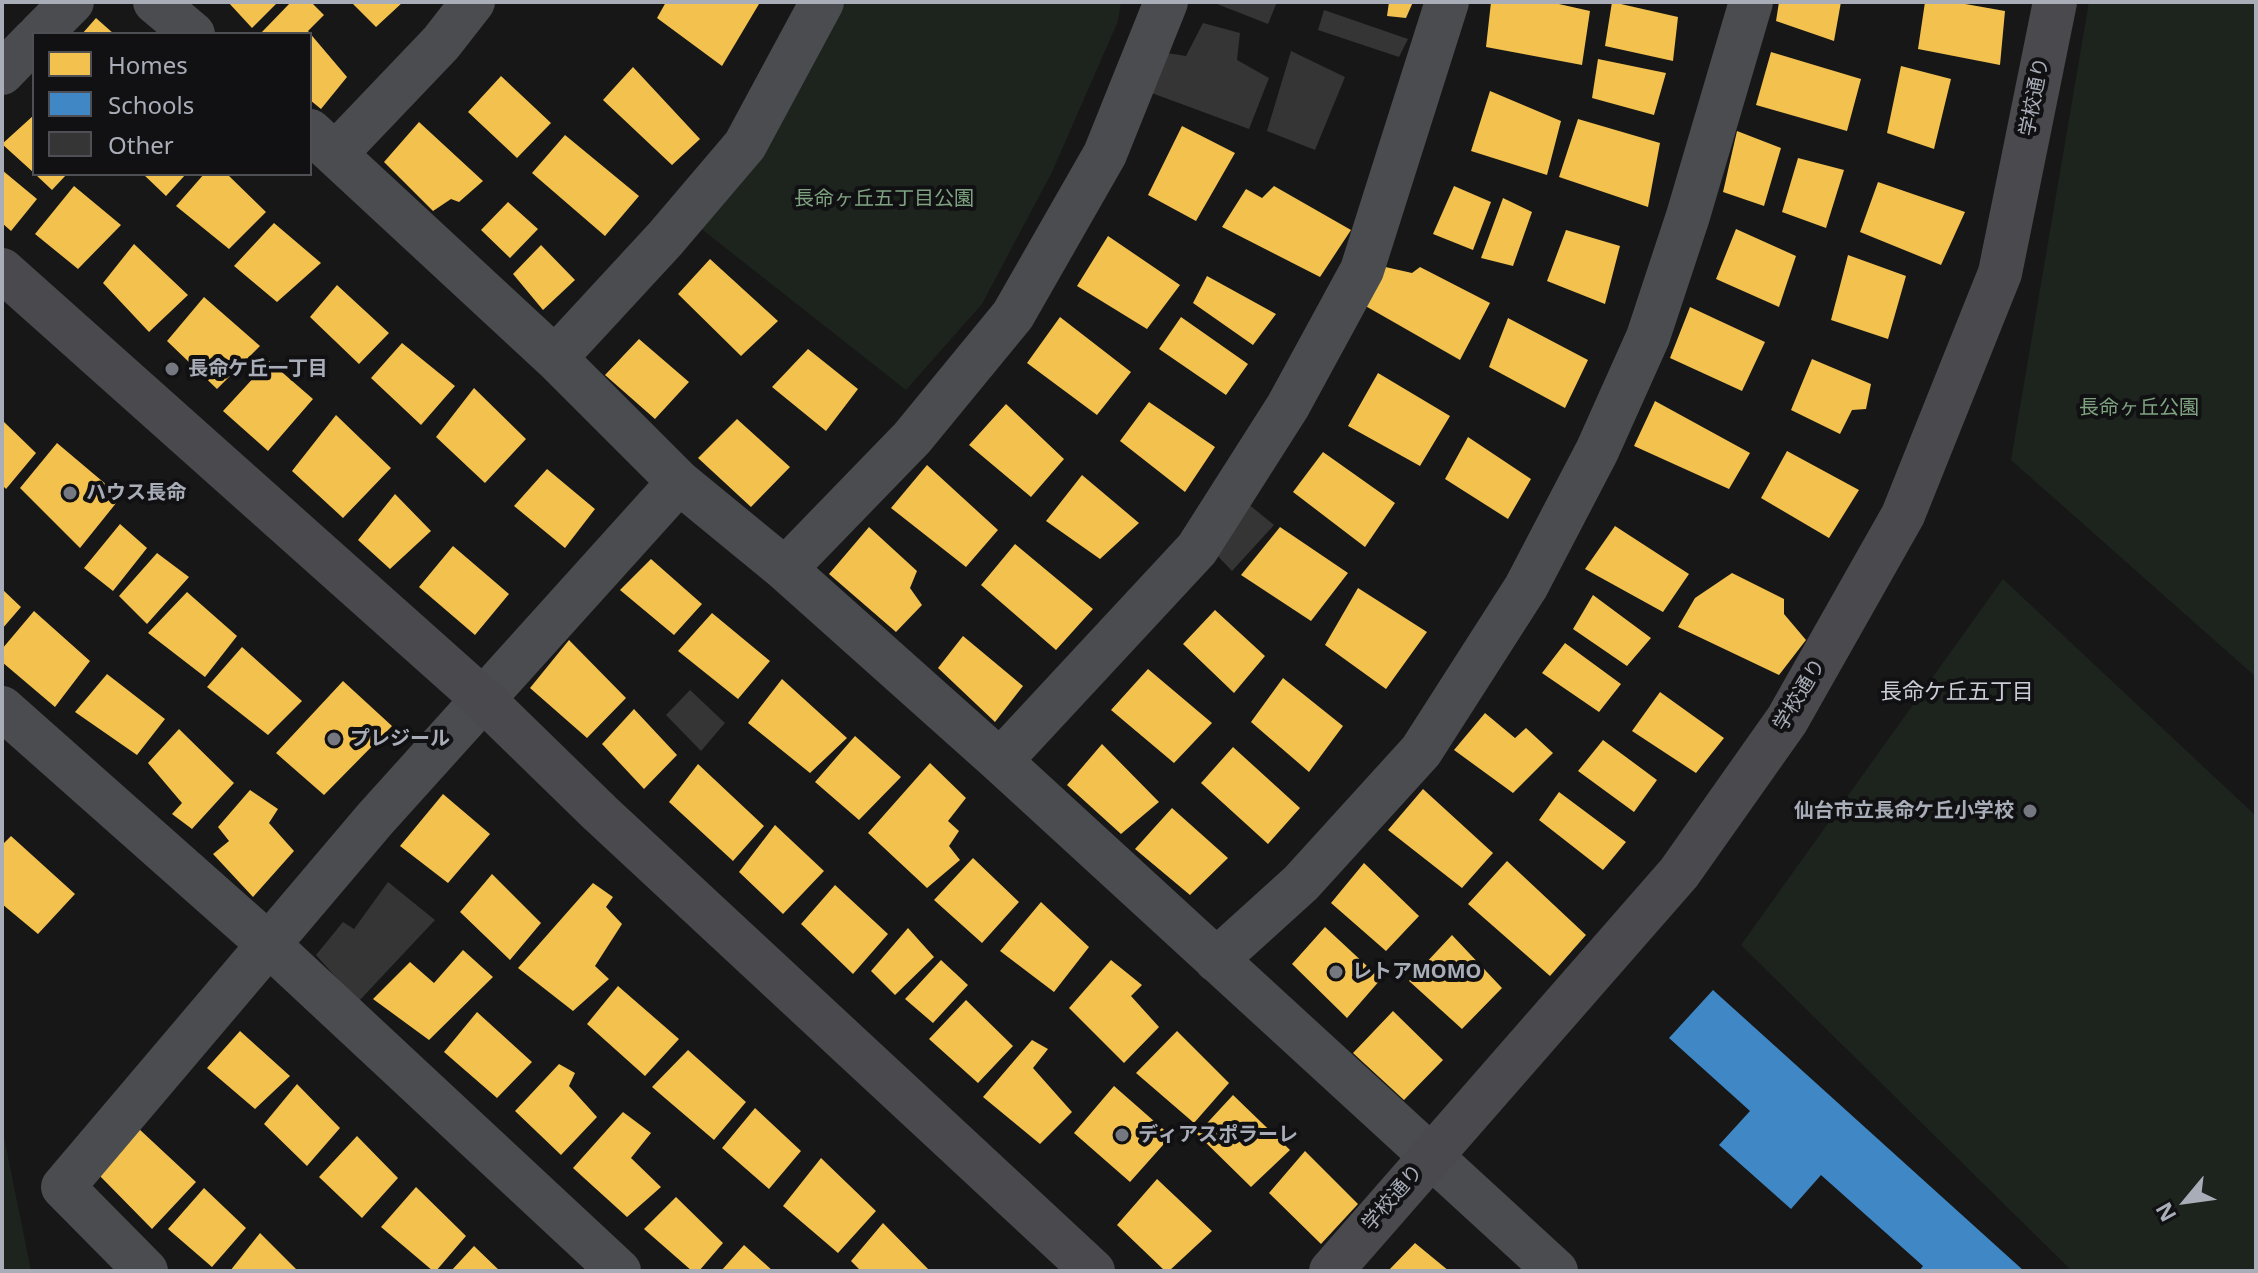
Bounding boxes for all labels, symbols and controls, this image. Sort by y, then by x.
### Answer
legend [32,32,312,176]
text: Homes [108,48,188,81]
street label: 学校通り [2016,55,2054,139]
text: Schools [108,88,194,121]
text: Other [108,128,174,161]
park label: 長命ヶ丘五丁目公園 [794,187,974,211]
place label: 長命ケ丘一丁目 [188,357,328,381]
marker: 長命ケ丘一丁目 [163,360,181,378]
park label: 長命ヶ丘公園 [2079,396,2199,420]
place label: ハウス長命 [86,481,186,505]
marker: ハウス長命 [61,484,79,502]
street label: 学校通り [1769,655,1831,735]
district label: 長命ケ丘五丁目 [1880,680,2034,706]
place label: プレジール [350,727,450,751]
marker: プレジール [325,730,343,748]
place label: 仙台市立長命ケ丘小学校 [1794,799,2014,823]
marker: 仙台市立長命ケ丘小学校 [2021,802,2039,820]
place label: レトアMOMO [1352,960,1481,984]
marker: レトアMOMO [1327,963,1345,981]
place label: ディアスポラーレ [1138,1123,1298,1147]
marker: ディアスポラーレ [1113,1126,1131,1144]
street label: 学校通り [1358,1160,1428,1236]
north arrow [2146,1161,2226,1241]
text: N [2148,1198,2182,1228]

